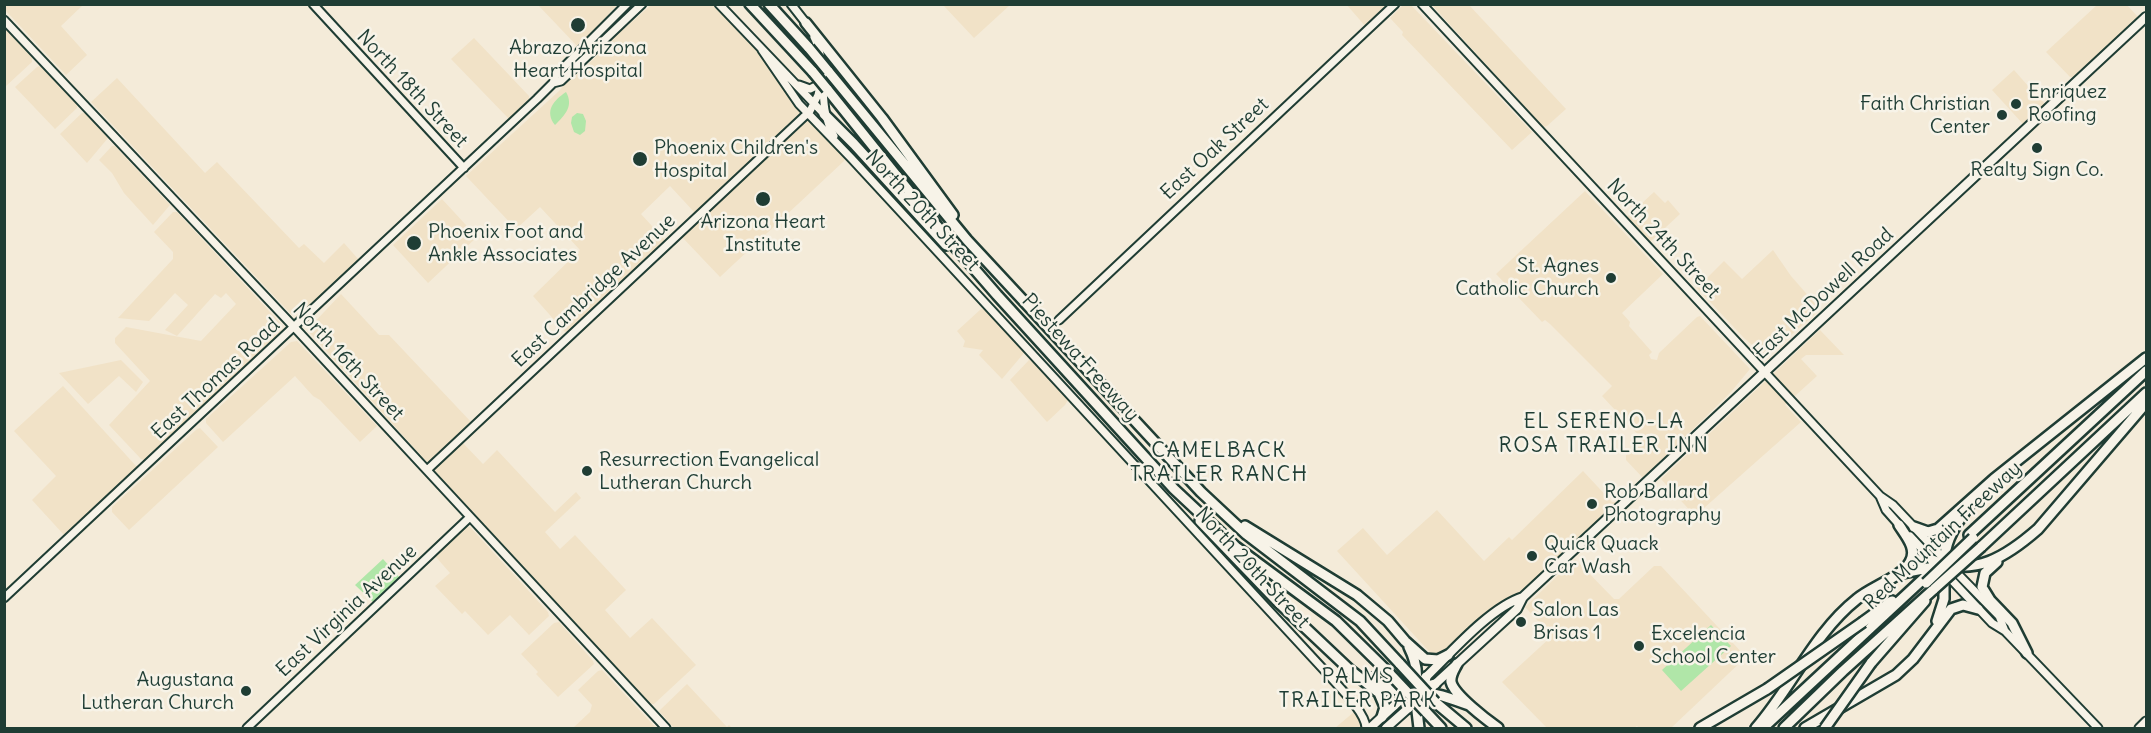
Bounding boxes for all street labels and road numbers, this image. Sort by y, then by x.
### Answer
street label: North 18th Street [351,25,473,153]
street label: East Oak Street [1156,93,1274,205]
street label: North 20th Street [860,146,984,276]
street label: North 24th Street [1601,174,1725,304]
street label: East Cambridge Avenue [507,209,681,373]
street label: East McDowell Road [1749,223,1899,365]
street label: Piestewa Freeway [1016,289,1144,427]
street label: North 16th Street [287,298,409,426]
street label: East Thomas Road [147,313,285,445]
street label: Red Mountain Freeway [1859,457,2027,615]
street label: North 20th Street [1190,503,1314,633]
street label: East Virginia Avenue [272,540,422,682]

